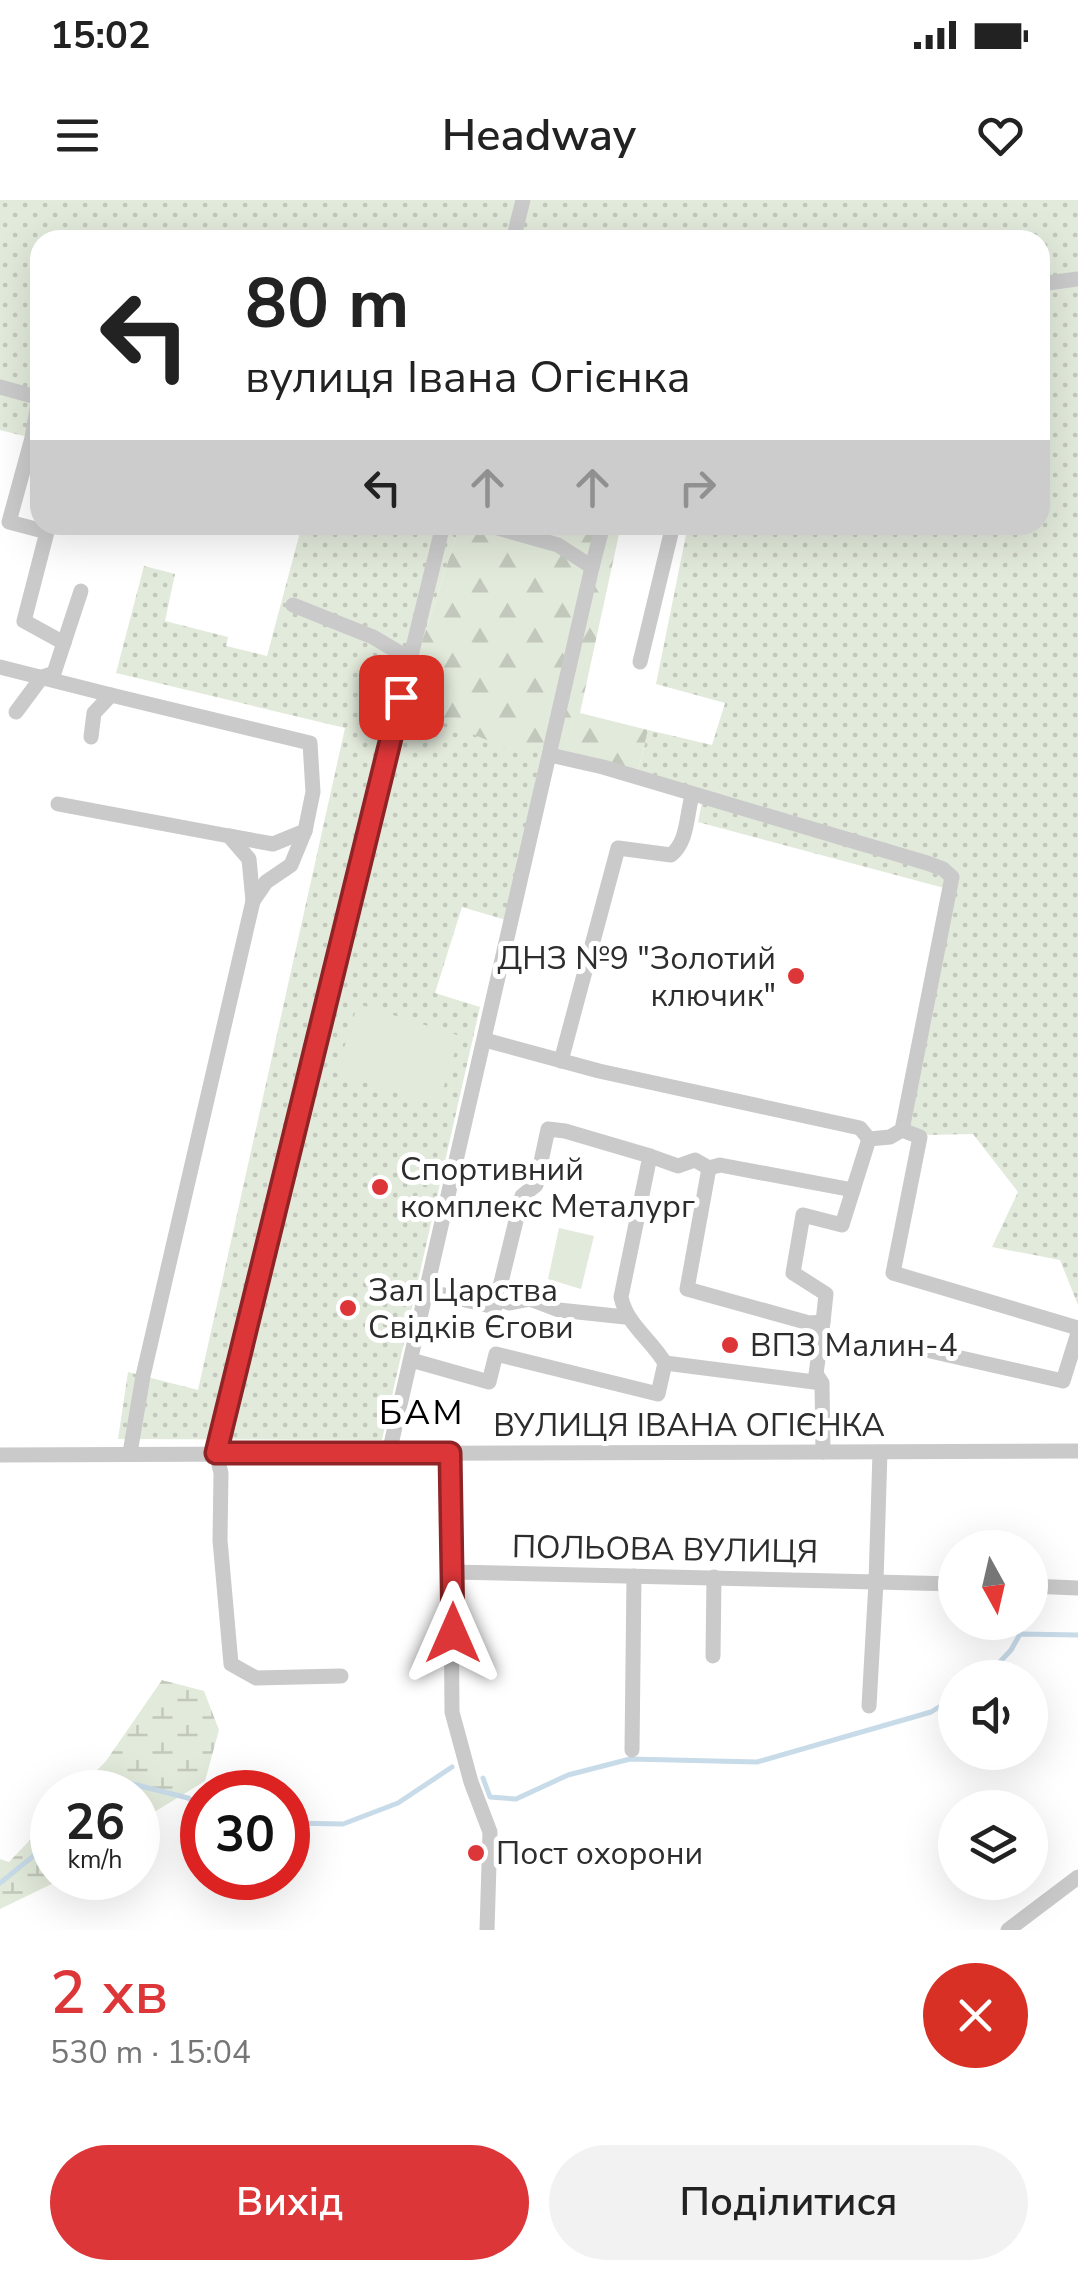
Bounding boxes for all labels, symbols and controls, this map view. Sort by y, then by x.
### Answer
text: 15:02 [50,10,151,61]
text: Headway [442,105,636,166]
icon: menu [50,108,105,163]
icon: heart [973,108,1028,163]
text: 80 m [245,256,409,352]
icon: left [80,270,210,400]
text: вулиця Івана Огієнка [245,347,691,408]
icon: left [355,460,410,515]
icon: ahead [460,460,515,515]
icon: ahead [565,460,620,515]
icon: right [670,460,725,515]
pin [359,655,444,740]
icon: arrive [374,670,429,725]
place label: ДНЗ №9 "Золотий ключик" [497,937,776,1017]
marker: ДНЗ №9 "Золотий ключик" [785,965,807,987]
place label: Спортивний комплекс Металург [400,1148,695,1228]
marker: Спортивний комплекс Металург [369,1176,391,1198]
place label: Зал Царства Свідків Єгови [368,1269,574,1349]
marker: Зал Царства Свідків Єгови [337,1297,359,1319]
place label: ВПЗ Малин-4 [750,1324,958,1367]
marker: ВПЗ Малин-4 [719,1334,741,1356]
district label: БАМ [379,1389,465,1436]
street label: ВУЛИЦЯ ІВАНА ОГІЄНКА [493,1404,885,1447]
street label: ПОЛЬОВА ВУЛИЦЯ [511,1525,819,1574]
north arrow [938,1530,1048,1640]
map controls [938,1530,1048,1900]
position arrow [401,1581,505,1685]
button: sound [938,1660,1048,1770]
speed limit sign: 30 [180,1770,310,1900]
text: 26 [65,1788,125,1857]
button: layers [938,1790,1048,1900]
place label: Пост охорони [496,1832,703,1875]
marker: Пост охорони [465,1842,487,1864]
text: km/h [67,1843,123,1877]
text: 2 хв [50,1952,168,2034]
button: close [923,1963,1028,2068]
text: 530 m · 15:04 [50,2031,251,2074]
button: Вихід [50,2145,529,2260]
button: Поділитися [549,2145,1028,2260]

